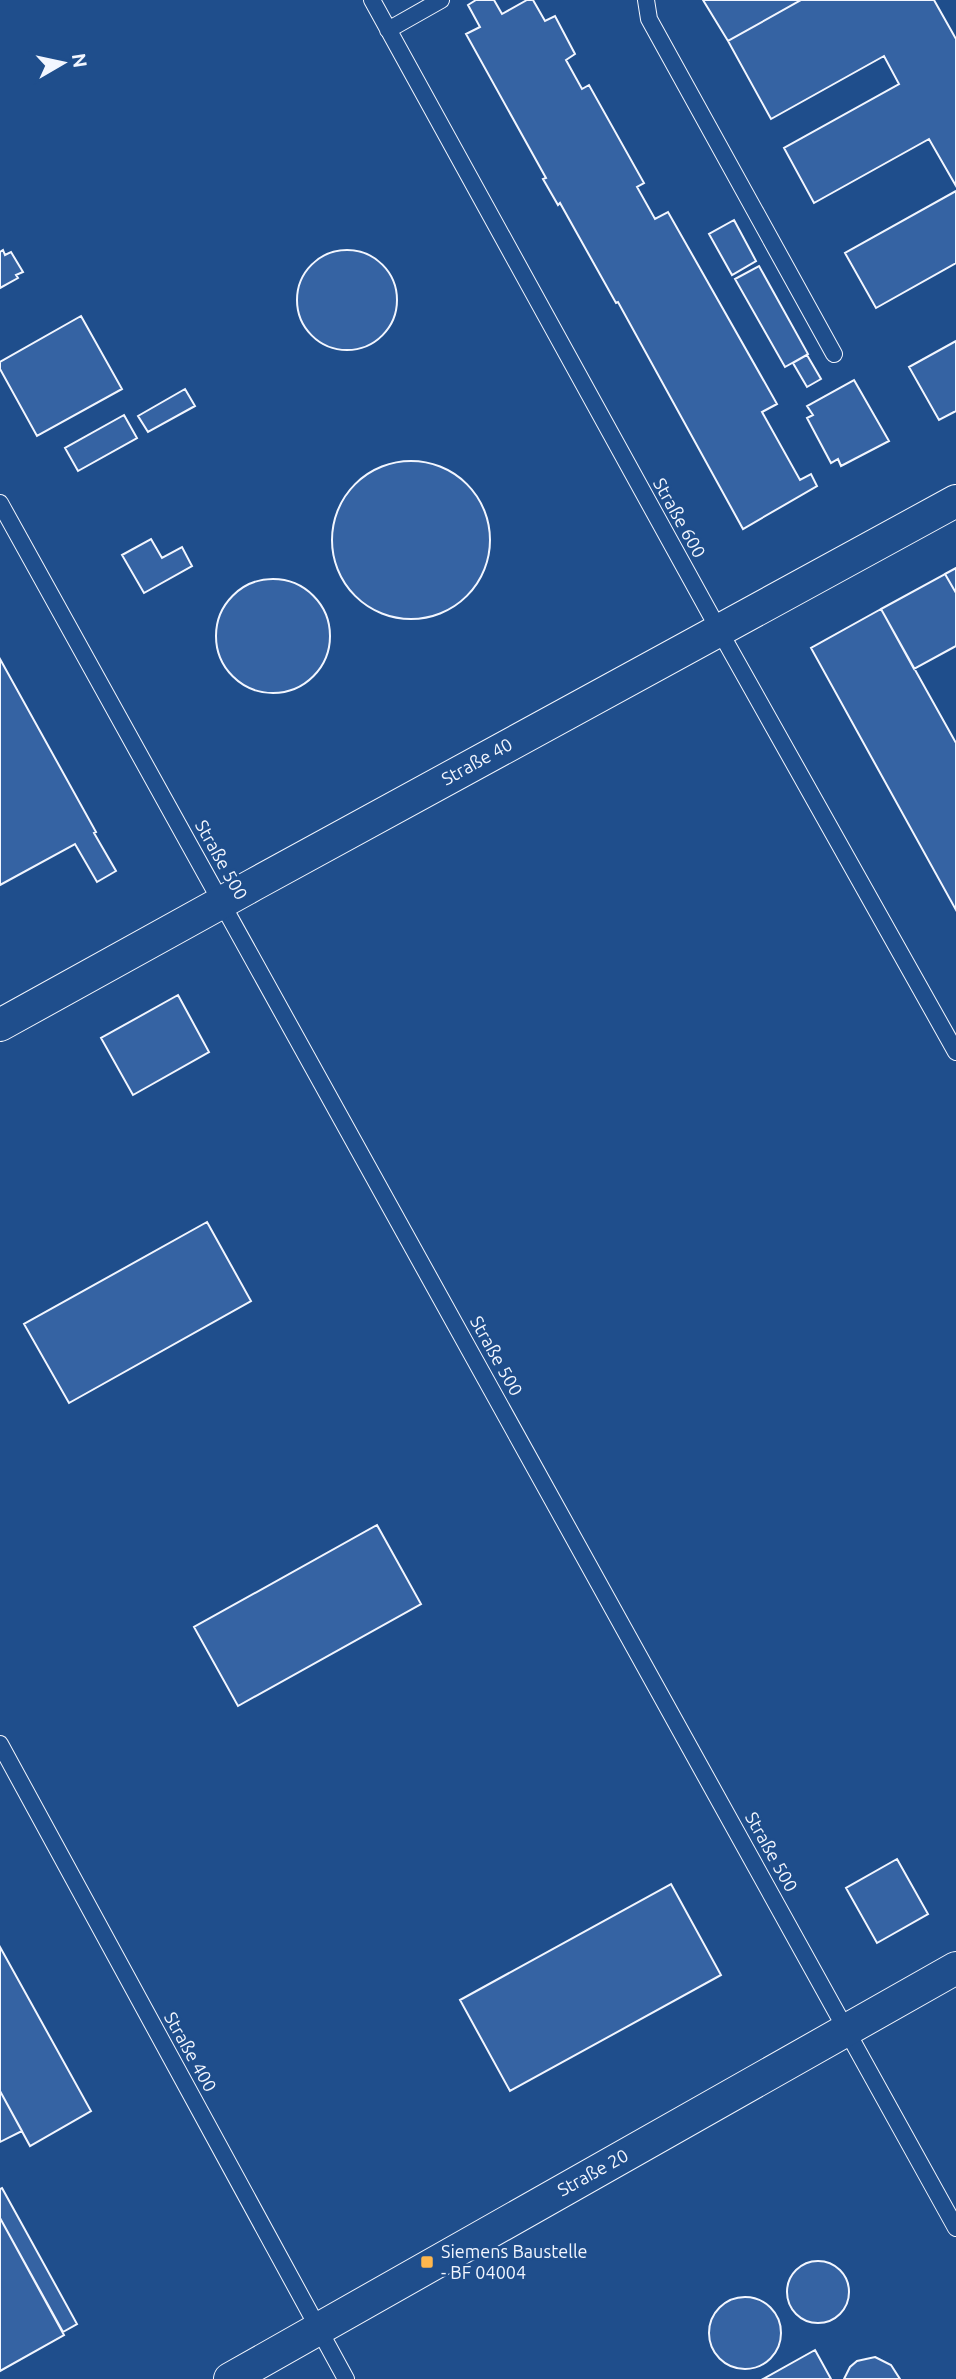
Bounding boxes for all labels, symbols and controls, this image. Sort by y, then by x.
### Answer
north arrow [28,28,98,98]
text: N [68,52,92,69]
street label: Straße 600 [650,474,710,561]
street label: Straße 40 [438,734,515,789]
street label: Straße 500 [192,816,252,903]
street label: Straße 500 [467,1312,527,1399]
street label: Straße 500 [742,1808,802,1895]
street label: Straße 400 [161,2008,221,2095]
street label: Straße 20 [554,2145,631,2200]
place label: Siemens Baustelle - BF 04004 [441,2241,588,2282]
marker: Siemens Baustelle - BF 04004 [419,2254,435,2270]

